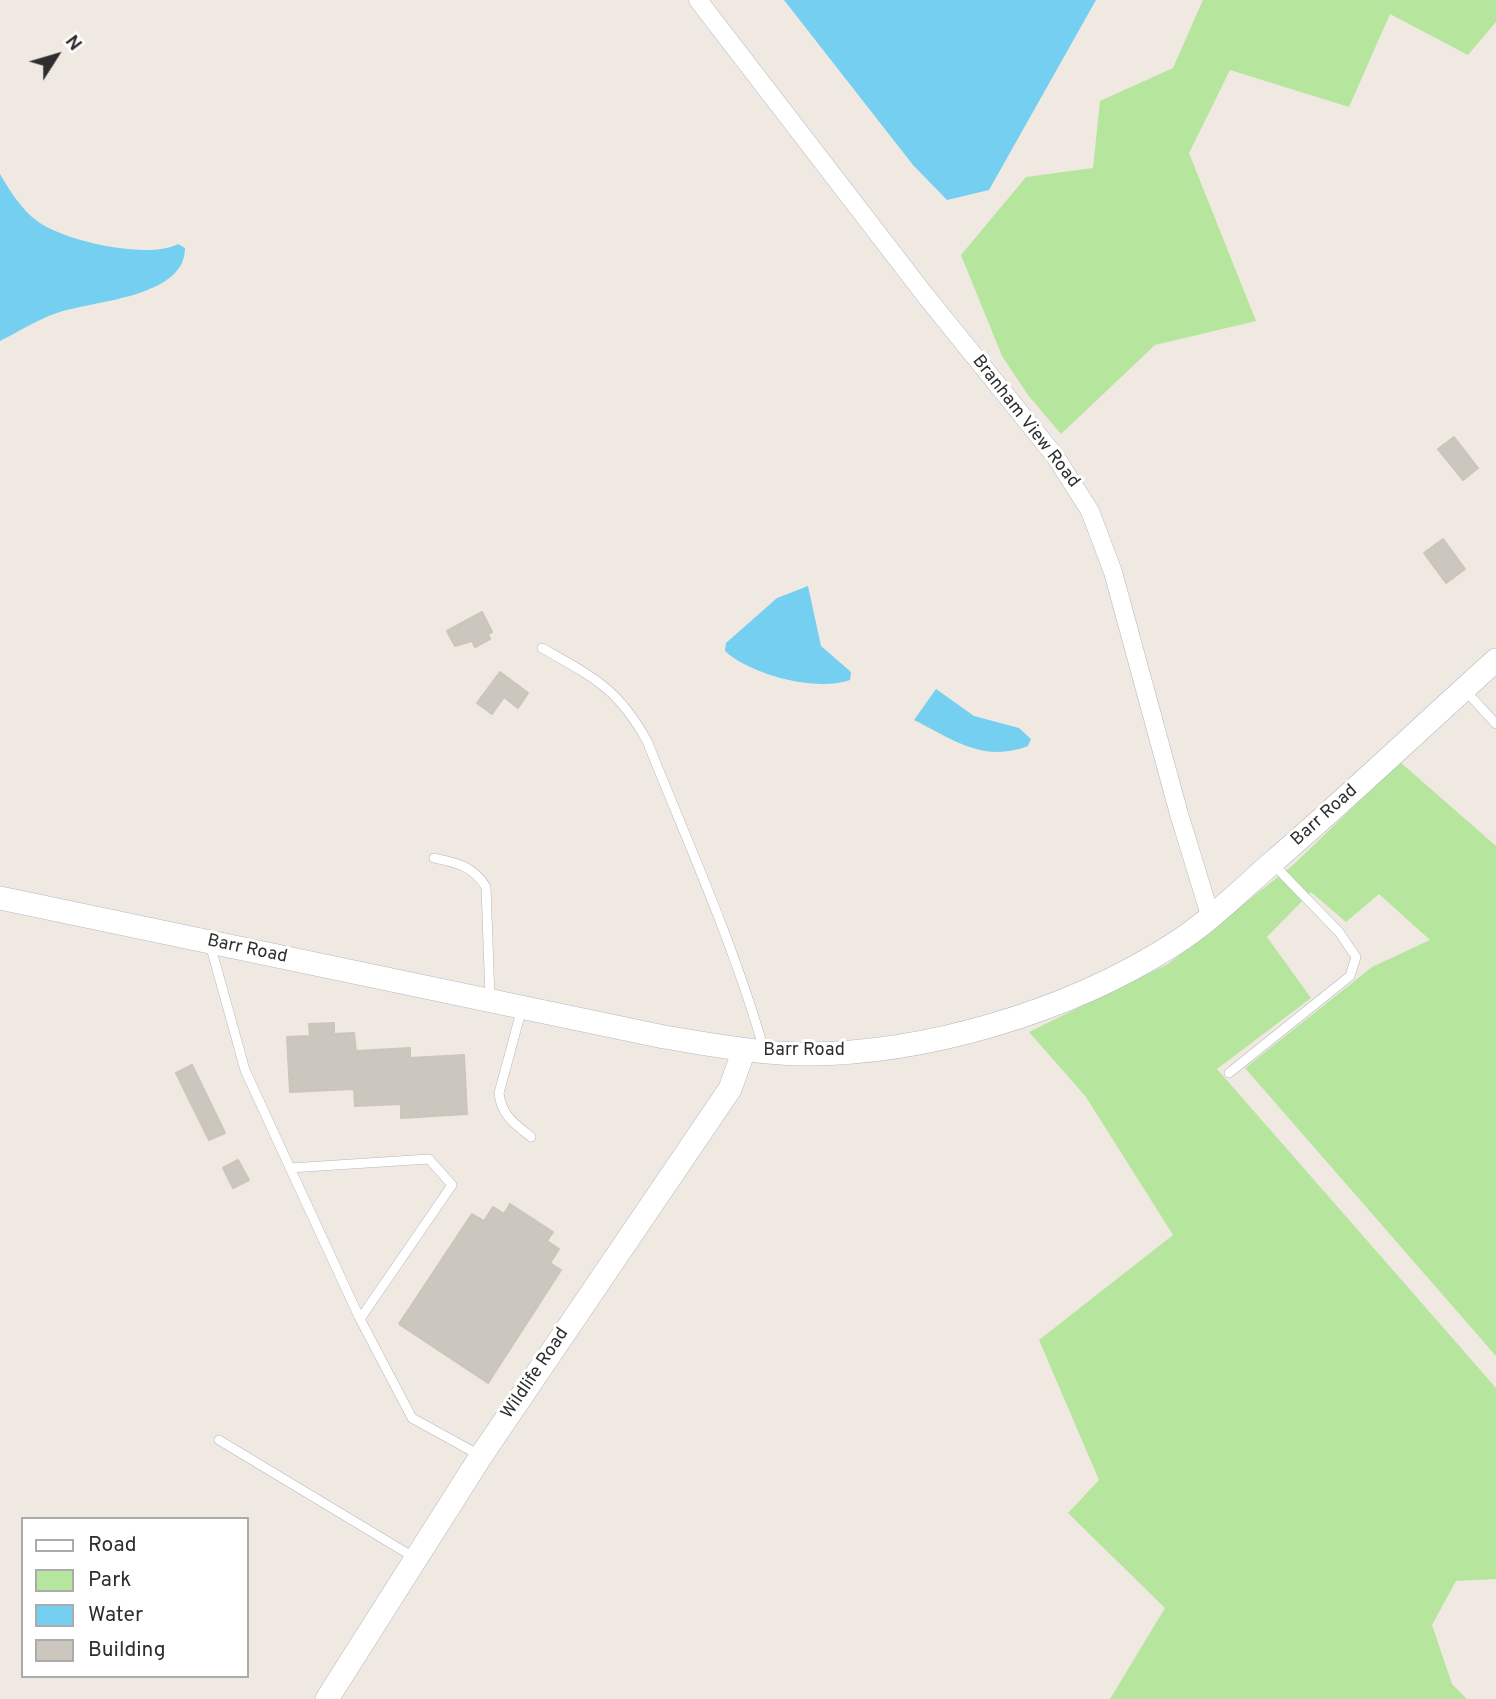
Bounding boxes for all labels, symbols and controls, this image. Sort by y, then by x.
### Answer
north arrow [21,21,91,91]
text: N [59,31,86,56]
street label: Branham View Road [967,351,1083,493]
street label: Barr Road [1287,781,1363,851]
street label: Barr Road [205,931,289,969]
street label: Barr Road [763,1040,845,1062]
street label: Wildlife Road [498,1324,574,1424]
legend [21,1517,248,1678]
text: Road [88,1532,137,1559]
text: Park [88,1567,131,1594]
text: Water [88,1602,143,1629]
text: Building [88,1637,166,1664]

